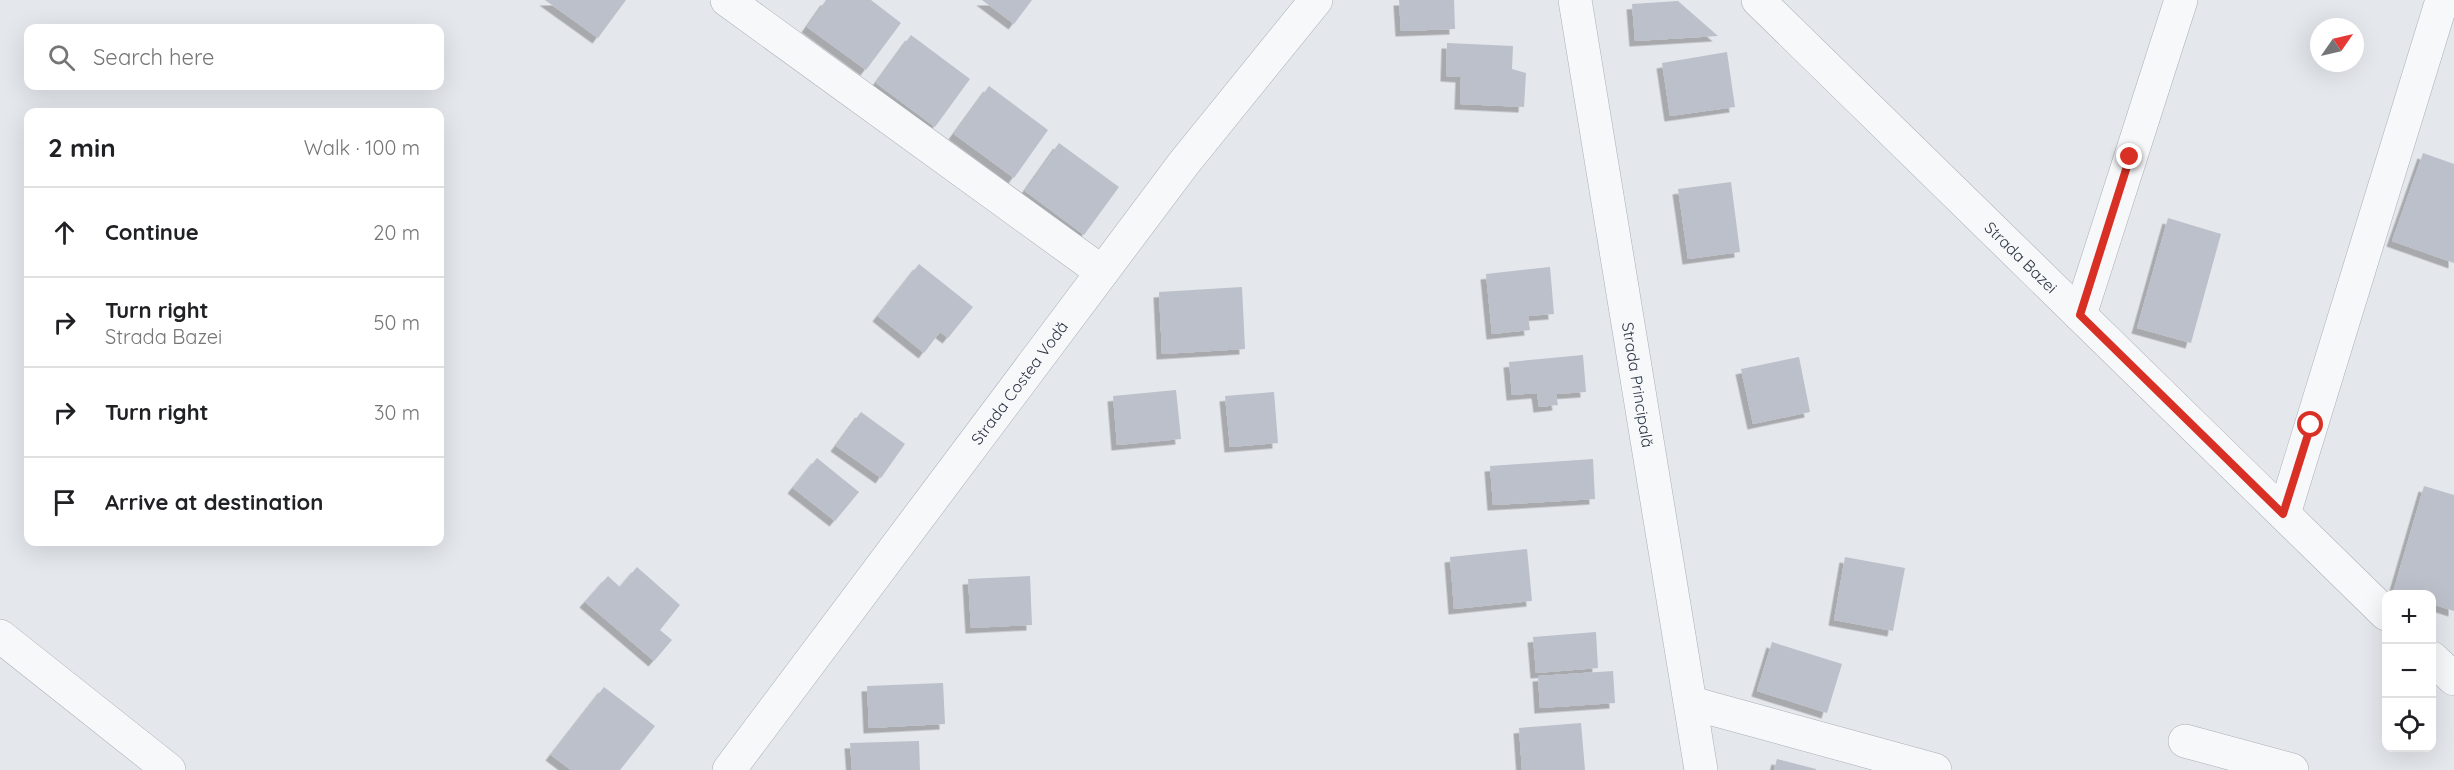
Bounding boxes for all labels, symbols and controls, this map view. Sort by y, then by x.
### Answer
north arrow [2310,18,2364,72]
search box [24,24,444,90]
icon: search [45,41,78,74]
text: Search here [93,43,214,71]
text: 2 min [48,131,116,164]
text: Walk · 100 m [304,135,420,160]
route end [2116,143,2142,169]
icon: ahead [48,216,81,249]
street label: Strada Bazei [1981,217,2062,297]
text: Continue [105,218,199,246]
text: 20 m [373,220,420,245]
text: Turn right [105,296,209,324]
icon: right [48,306,81,339]
text: 50 m [374,310,420,335]
street label: Strada Costea Vodă [966,317,1072,449]
street label: Strada Principală [1618,321,1658,449]
text: Strada Bazei [105,324,222,349]
icon: right [48,396,81,429]
text: Turn right [105,398,209,426]
text: 30 m [374,400,420,425]
route start [2297,411,2323,437]
icon: arrive [48,486,81,519]
text: Arrive at destination [105,488,323,516]
map controls [2382,590,2436,752]
button: + [2382,590,2436,644]
button: − [2382,644,2436,698]
button: locate [2382,698,2436,752]

